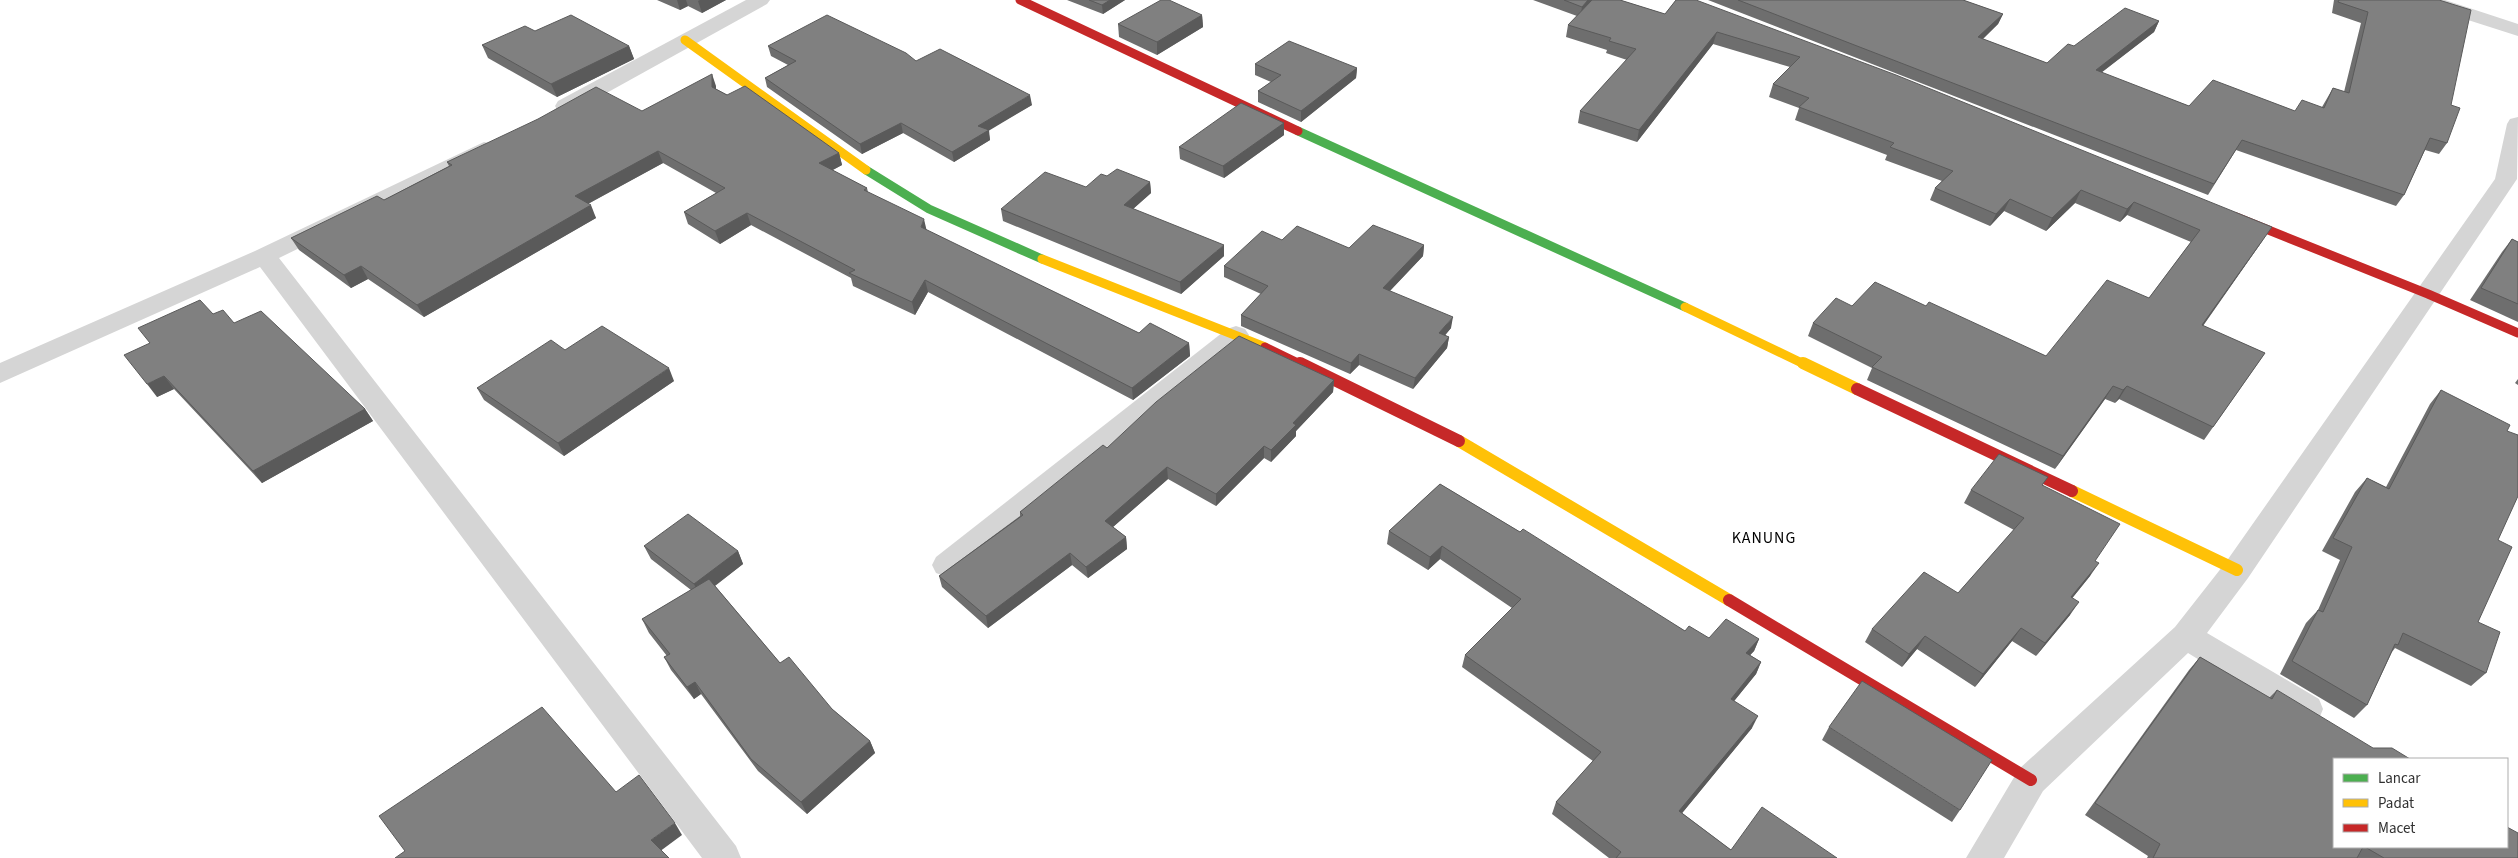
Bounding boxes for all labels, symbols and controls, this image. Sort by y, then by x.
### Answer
district label: KANUNG [1732,527,1796,549]
legend [2333,758,2508,848]
text: Lancar [2378,768,2421,789]
text: Padat [2378,793,2414,814]
text: Macet [2378,818,2415,839]

